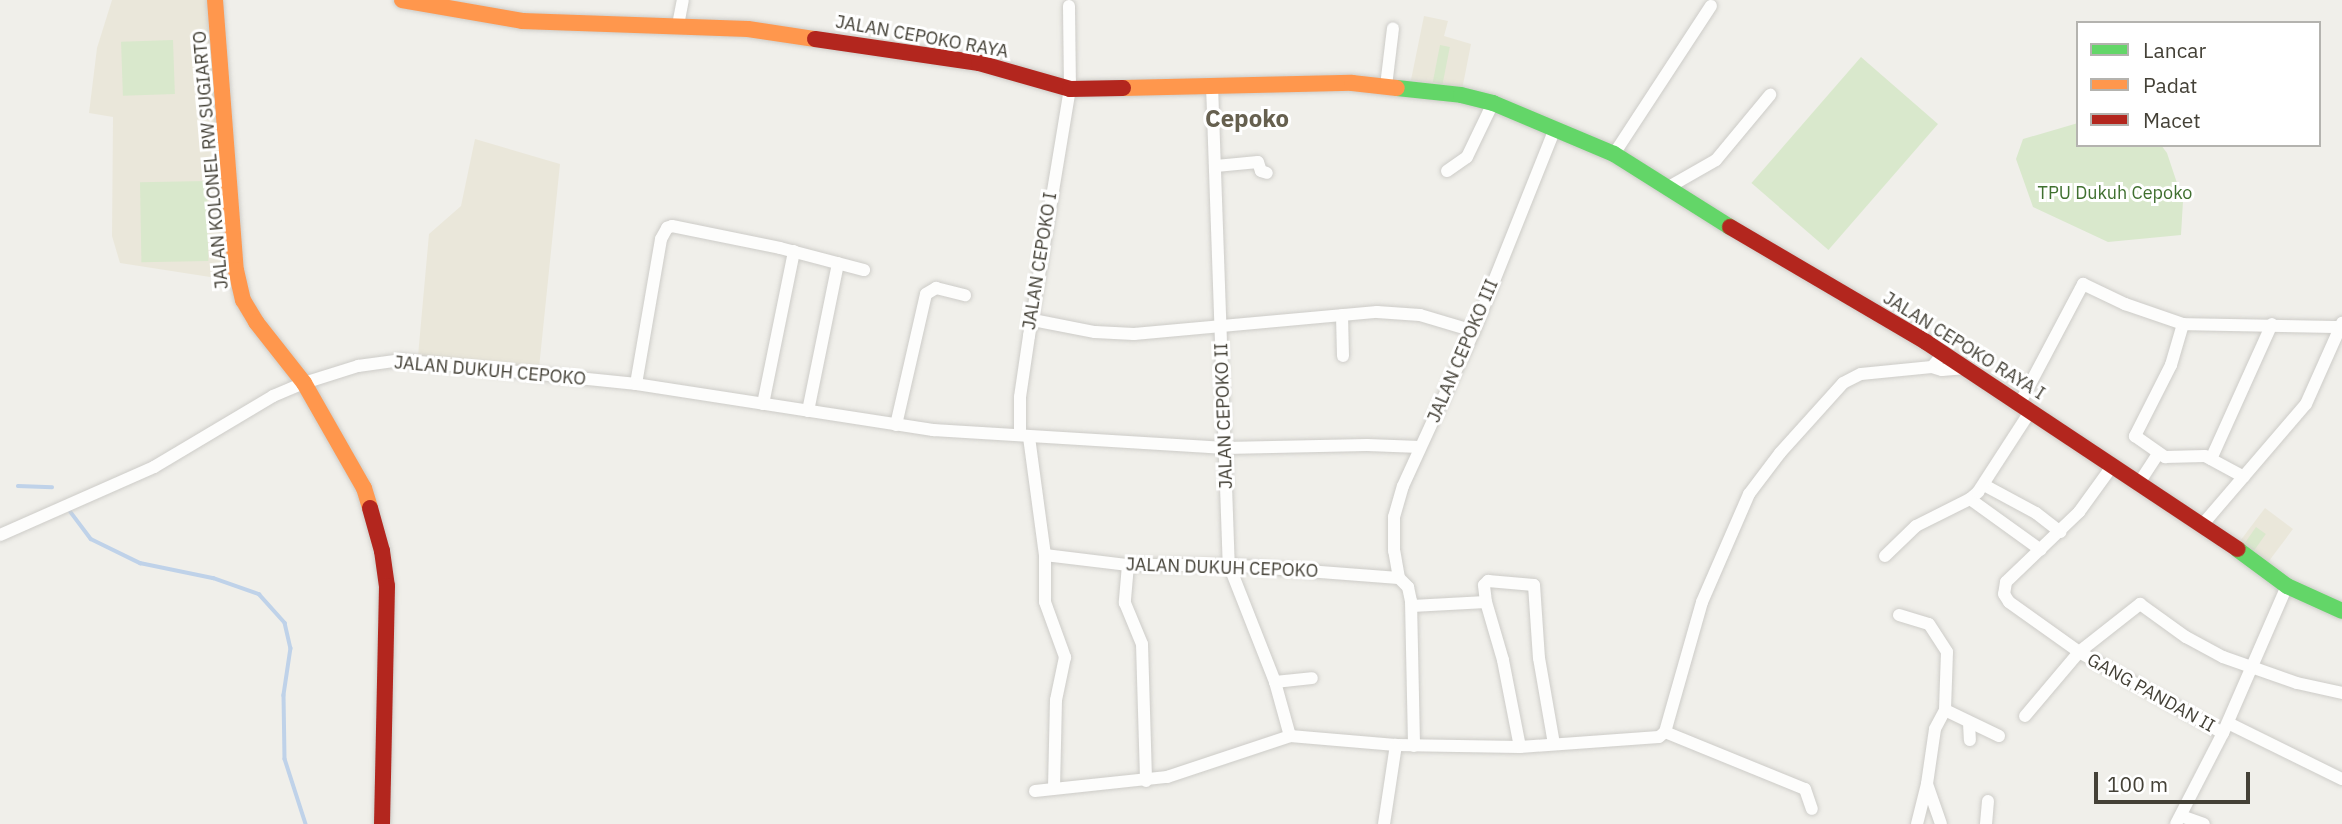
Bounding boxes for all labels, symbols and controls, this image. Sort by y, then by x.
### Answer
street label: JALAN CEPOKO RAYA [834,11,1010,63]
legend [2076,21,2321,147]
street label: JALAN KOLONEL RW SUGIARTO [189,30,233,290]
text: Lancar [2143,36,2206,64]
text: Padat [2143,71,2198,99]
district label: Cepoko [1205,105,1289,133]
text: Macet [2143,106,2201,134]
park label: TPU Dukuh Cepoko [2038,182,2192,204]
street label: JALAN CEPOKO I [1018,191,1062,331]
street label: JALAN CEPOKO III [1423,276,1503,426]
street label: JALAN CEPOKO RAYA I [1879,287,2049,405]
street label: JALAN CEPOKO II [1211,343,1237,489]
street label: JALAN DUKUH CEPOKO [393,352,587,390]
street label: JALAN DUKUH CEPOKO [1125,554,1319,582]
street label: GANG PANDAN II [2083,649,2219,737]
scale bar [2097,758,2253,802]
text: 100 m [2107,770,2168,798]

